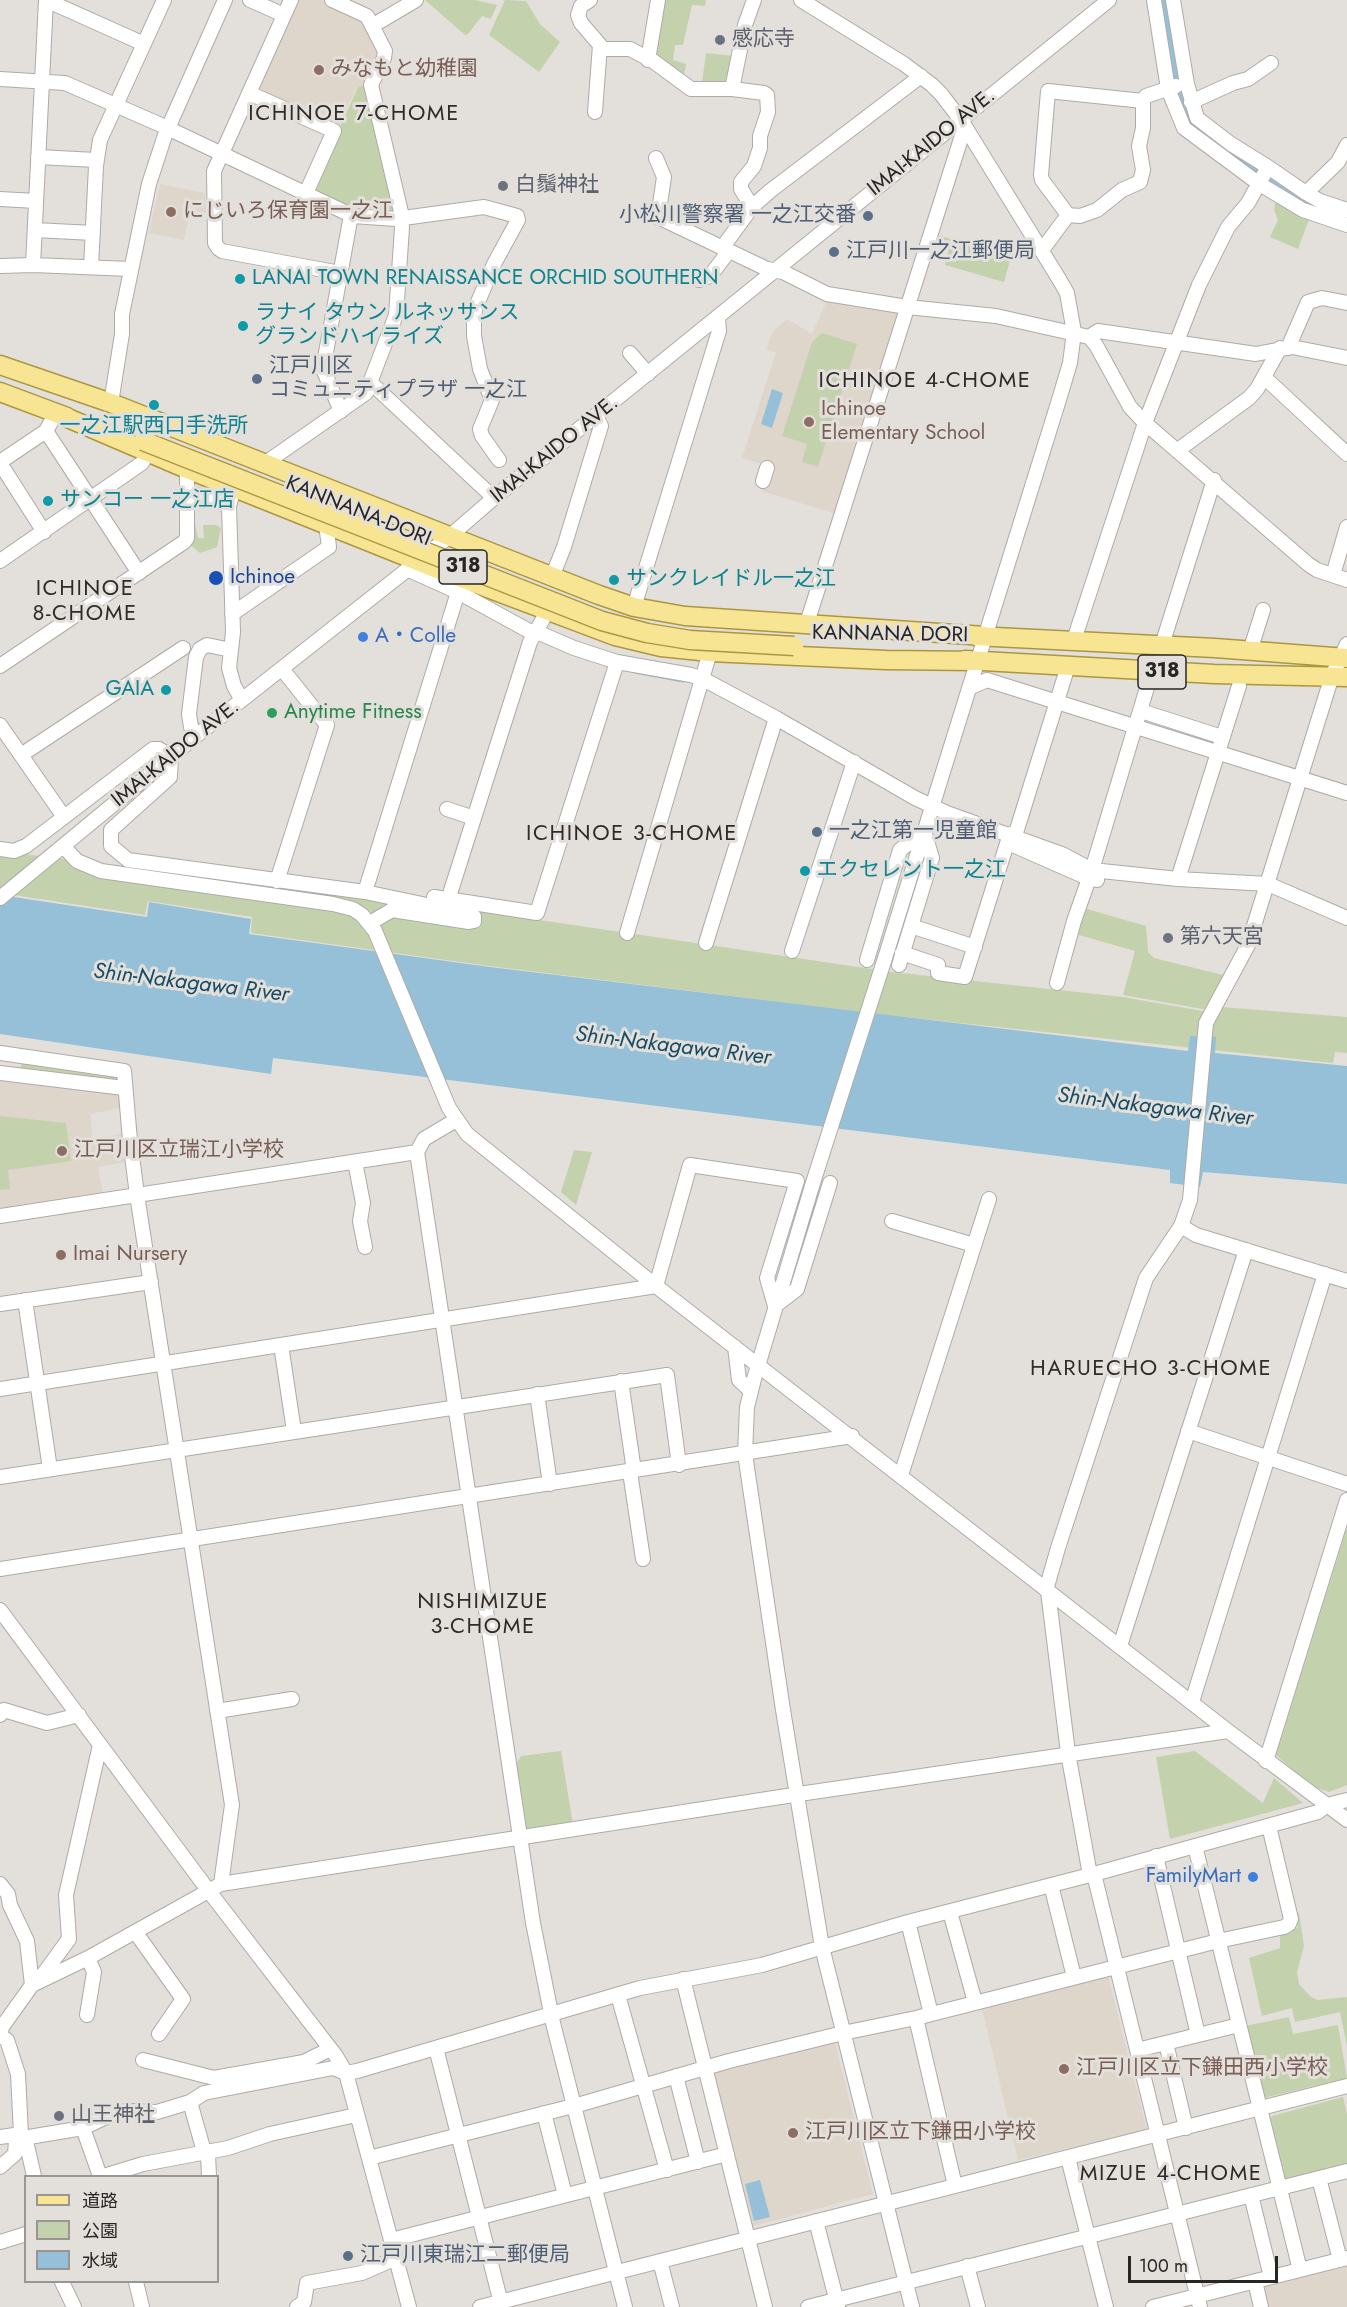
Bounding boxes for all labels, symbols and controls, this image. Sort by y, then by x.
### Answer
place label: 感応寺 [732,27,795,53]
marker: 感応寺 [713,33,727,47]
place label: みなもと幼稚園 [331,57,478,83]
marker: みなもと幼稚園 [312,63,326,77]
street label: IMAI-KAIDO AVE. [863,84,1001,202]
district label: ICHINOE 7-CHOME [248,102,460,128]
place label: 白鬚神社 [515,173,599,199]
marker: 白鬚神社 [496,179,510,193]
place label: にじいろ保育園一之江 [183,199,393,225]
place label: 小松川警察署 一之江交番 [619,203,856,229]
marker: にじいろ保育園一之江 [164,205,178,219]
marker: 小松川警察署 一之江交番 [861,209,875,223]
place label: 江戸川一之江郵便局 [846,239,1035,265]
marker: 江戸川一之江郵便局 [827,245,841,259]
place label: LANAI TOWN RENAISSANCE ORCHID SOUTHERN [252,266,719,292]
marker: LANAI TOWN RENAISSANCE ORCHID SOUTHERN [233,272,247,286]
place label: ラナイ タウン ルネッサンス グランドハイライズ [255,301,520,351]
marker: ラナイ タウン ルネッサンス グランドハイライズ [236,319,250,333]
place label: 江戸川区 コミュニティプラザ 一之江 [269,354,527,404]
district label: ICHINOE 4-CHOME [819,369,1031,395]
marker: 江戸川区 コミュニティプラザ 一之江 [250,372,264,386]
street label: IMAI-KAIDO AVE. [486,391,624,509]
place label: Ichinoe Elementary School [821,397,985,447]
marker: 一之江駅西口手洗所 [147,398,161,412]
place label: 一之江駅西口手洗所 [60,414,248,440]
marker: Ichinoe Elementary School [802,415,816,429]
street label: KANNANA-DORI [282,471,434,553]
place label: サンコー 一之江店 [60,488,234,514]
marker: サンコー 一之江店 [41,494,55,508]
road number: 318 [439,550,487,584]
place label: Ichinoe [230,565,295,591]
place label: サンクレイドル一之江 [626,567,836,593]
marker: Ichinoe [207,569,225,587]
marker: サンクレイドル一之江 [607,573,621,587]
district label: ICHINOE 8-CHOME [32,577,138,628]
street label: KANNANA DORI [812,621,968,649]
place label: A・Colle [375,624,456,650]
marker: A・Colle [356,630,370,644]
road number: 318 [1138,655,1186,689]
place label: GAIA [105,677,154,703]
marker: GAIA [159,683,173,697]
street label: IMAI-KAIDO AVE. [107,695,245,813]
place label: Anytime Fitness [284,700,422,726]
marker: Anytime Fitness [265,706,279,720]
place label: 一之江第一児童館 [829,819,997,845]
district label: ICHINOE 3-CHOME [526,822,738,848]
marker: 一之江第一児童館 [810,825,824,839]
place label: エクセレント一之江 [817,858,1006,884]
marker: エクセレント一之江 [798,864,812,878]
place label: 第六天宮 [1180,925,1264,951]
marker: 第六天宮 [1161,931,1175,945]
water label: Shin-Nakagawa River [92,959,290,1009]
water label: Shin-Nakagawa River [574,1022,772,1072]
water label: Shin-Nakagawa River [1056,1083,1254,1133]
place label: 江戸川区立瑞江小学校 [74,1138,284,1164]
marker: 江戸川区立瑞江小学校 [55,1144,69,1158]
place label: Imai Nursery [73,1242,187,1268]
marker: Imai Nursery [54,1248,68,1262]
district label: HARUECHO 3-CHOME [1030,1357,1272,1383]
district label: NISHIMIZUE 3-CHOME [417,1590,549,1642]
place label: FamilyMart [1146,1864,1241,1890]
marker: FamilyMart [1246,1870,1260,1884]
place label: 江戸川区立下鎌田西小学校 [1076,2056,1328,2082]
marker: 江戸川区立下鎌田西小学校 [1057,2062,1071,2076]
place label: 山王神社 [71,2103,155,2129]
marker: 山王神社 [52,2109,66,2123]
place label: 江戸川区立下鎌田小学校 [805,2120,1036,2146]
marker: 江戸川区立下鎌田小学校 [786,2126,800,2140]
district label: MIZUE 4-CHOME [1080,2162,1262,2188]
legend [24,2175,219,2283]
text: 道路 [82,2188,118,2214]
text: 公園 [82,2218,118,2244]
place label: 江戸川東瑞江二郵便局 [360,2243,570,2269]
scale bar [1131,2244,1281,2282]
text: 水域 [82,2248,118,2274]
marker: 江戸川東瑞江二郵便局 [341,2249,355,2263]
text: 100 m [1139,2253,1188,2279]

